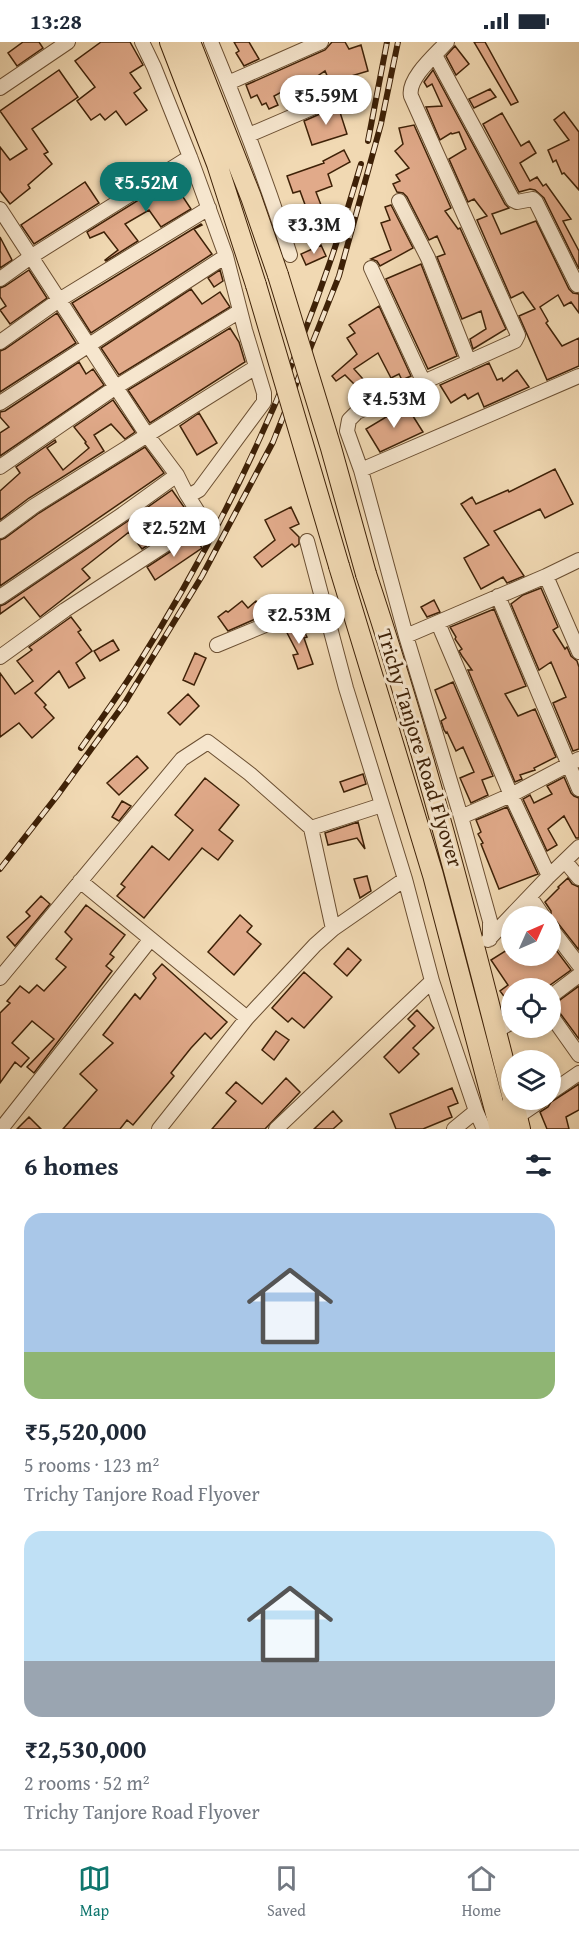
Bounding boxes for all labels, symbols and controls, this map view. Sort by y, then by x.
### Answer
text: 13:28 [30,5,82,37]
pin: ₹5.59M [277,75,375,126]
text: ₹5.59M [294,80,358,109]
pin: ₹5.52M [97,162,195,213]
text: ₹5.52M [114,167,178,196]
pin: ₹3.3M [272,204,356,255]
text: ₹3.3M [287,209,341,238]
pin: ₹4.53M [345,378,443,429]
text: ₹4.53M [362,383,426,412]
pin: ₹2.52M [125,507,223,558]
text: ₹2.52M [142,512,206,541]
pin: ₹2.53M [250,594,348,645]
text: ₹2.53M [267,599,331,628]
street label: Trichy Tanjore Road Flyover [369,625,472,871]
north arrow [501,906,561,966]
map controls [501,906,561,1110]
button: locate [501,978,561,1038]
button: layers [501,1050,561,1110]
text: 6 homes [24,1146,119,1185]
icon: filters [522,1149,555,1182]
icon: home [236,1252,344,1360]
text: ₹5,520,000 [24,1411,146,1450]
text: 5 rooms · 123 m² [24,1450,159,1479]
text: Trichy Tanjore Road Flyover [24,1479,260,1508]
icon: home [236,1570,344,1678]
text: ₹2,530,000 [24,1729,146,1768]
text: 2 rooms · 52 m² [24,1768,150,1797]
text: Trichy Tanjore Road Flyover [24,1797,260,1826]
tab: Map [78,1862,111,1922]
tab: Saved [267,1862,306,1922]
tab: Home [462,1862,501,1922]

